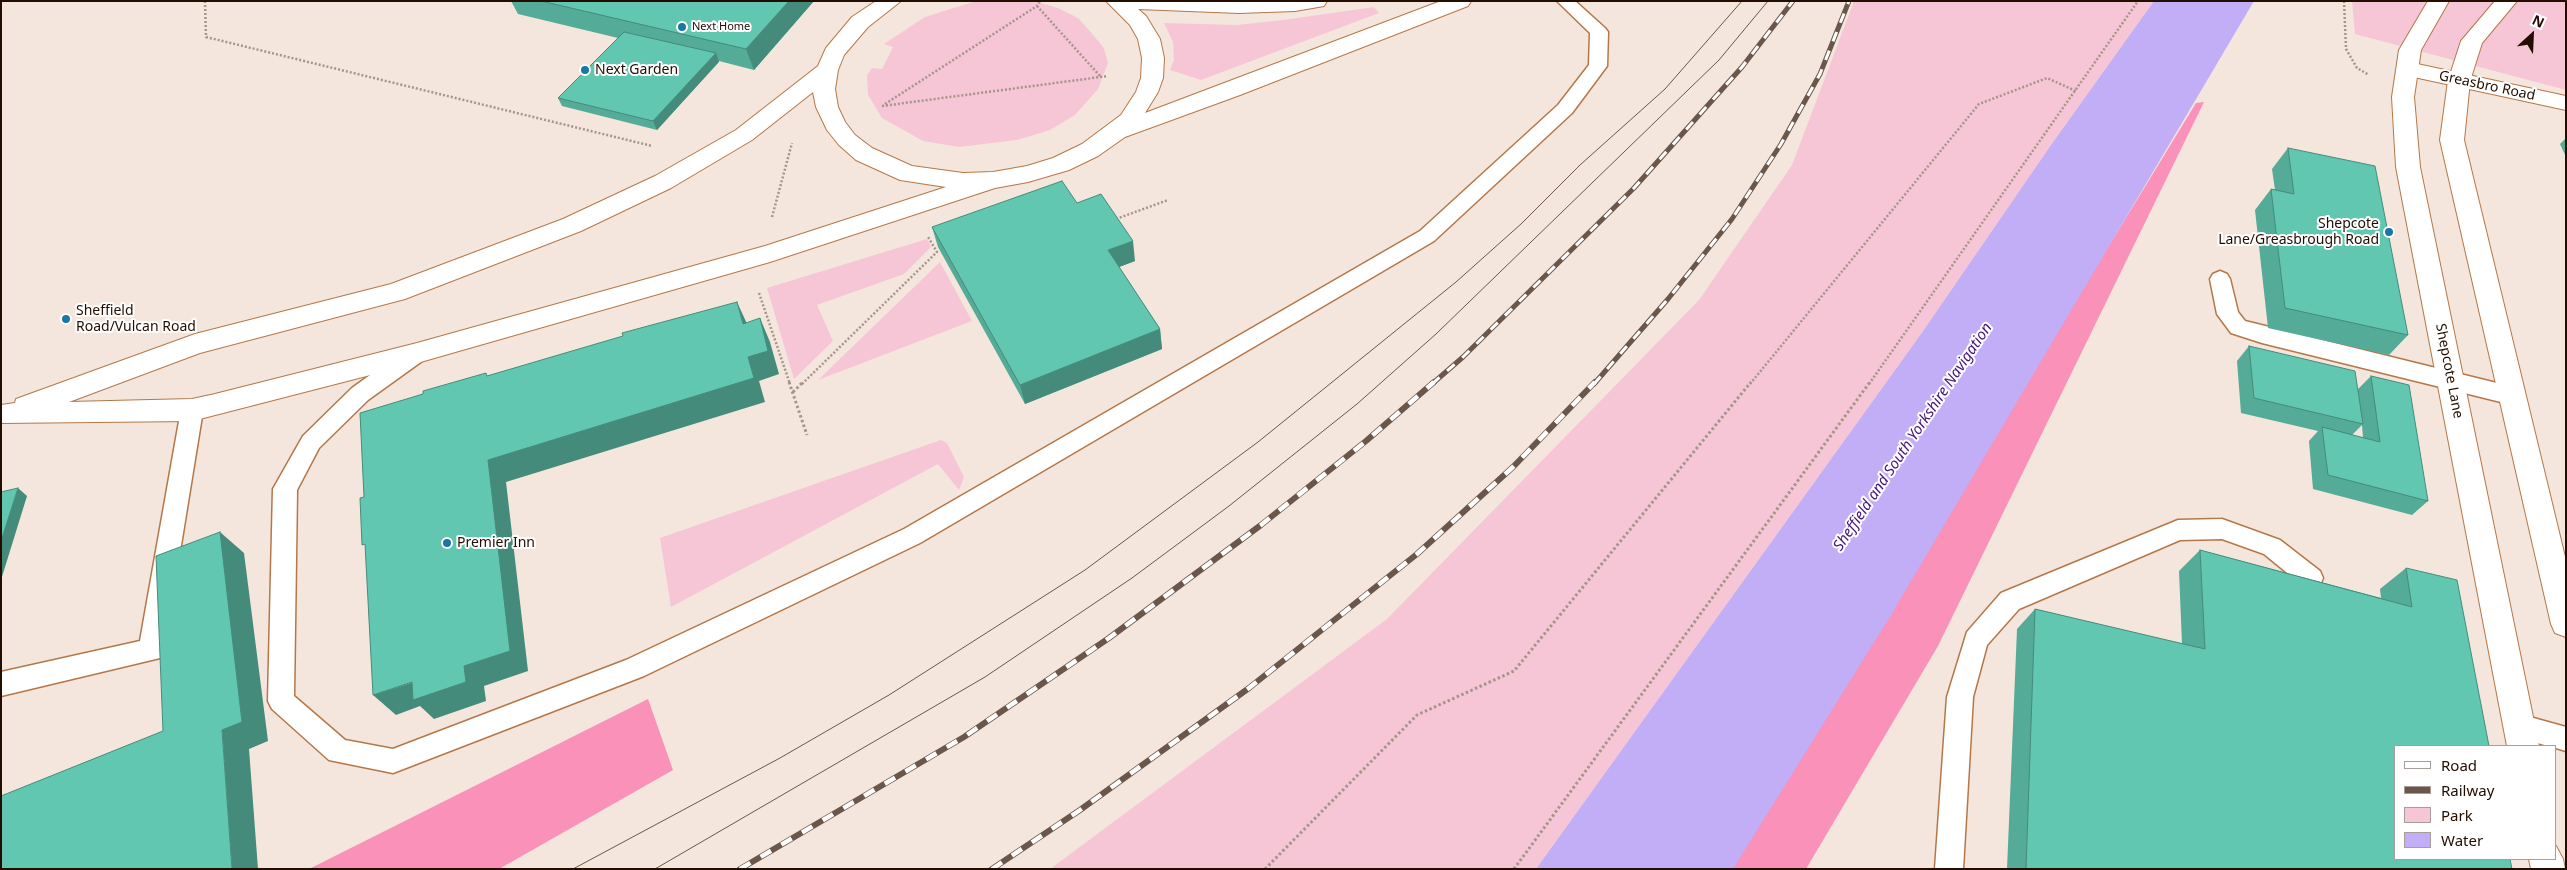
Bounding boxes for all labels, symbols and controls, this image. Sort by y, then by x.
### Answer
north arrow [2507,10,2557,60]
text: N [2529,10,2548,32]
place label: Next Home [692,20,750,34]
marker: Next Home [676,21,688,33]
place label: Next Garden [595,62,678,78]
marker: Next Garden [579,64,591,76]
street label: Greasbro Road [2437,68,2537,104]
place label: Shepcote Lane/Greasbrough Road [2218,216,2379,248]
marker: Shepcote Lane/Greasbrough Road [2383,226,2395,238]
place label: Sheffield Road/Vulcan Road [76,303,196,336]
marker: Sheffield Road/Vulcan Road [60,313,72,325]
water label: Sheffield and South Yorkshire Navigation [1830,320,1996,554]
street label: Shepcote Lane [2432,322,2466,420]
place label: Premier Inn [457,535,535,551]
marker: Premier Inn [441,537,453,549]
legend [2394,745,2557,860]
text: Road [2441,755,2477,775]
text: Railway [2441,780,2494,800]
text: Park [2441,805,2473,825]
text: Water [2441,830,2483,850]

